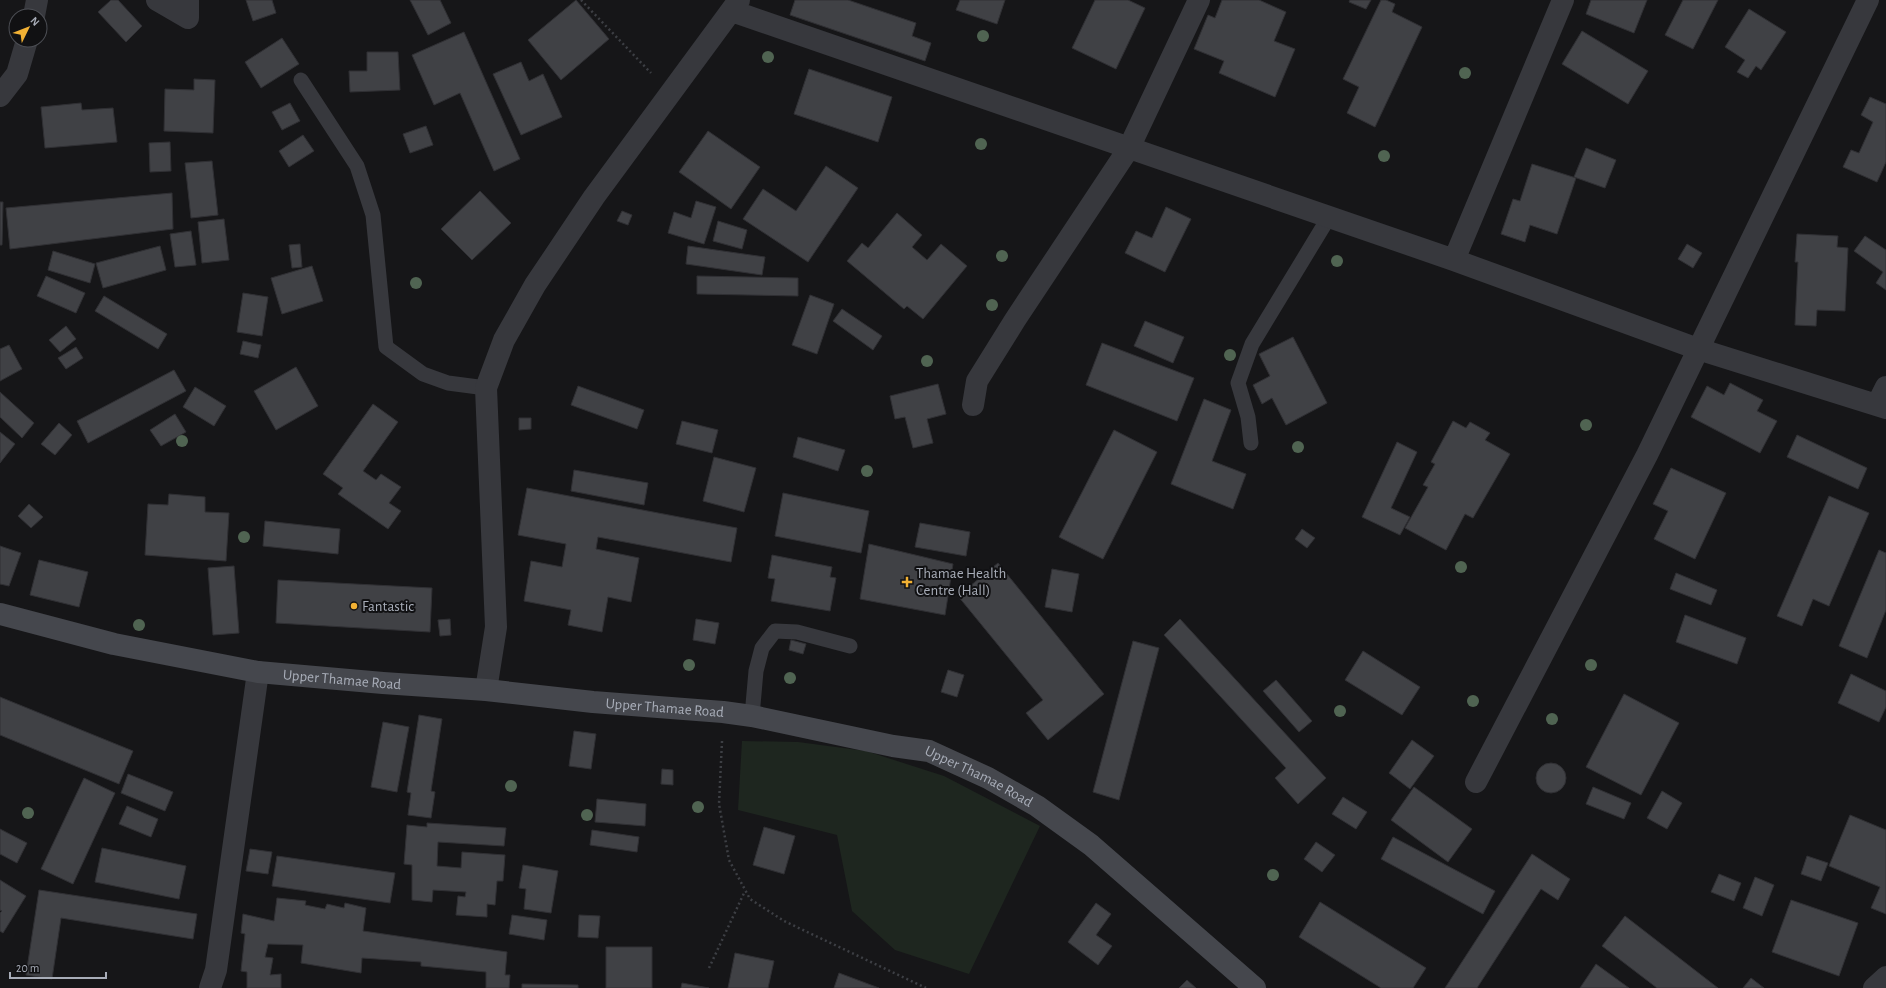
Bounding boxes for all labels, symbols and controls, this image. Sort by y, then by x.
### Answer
north arrow [8,8,48,48]
text: N [28,15,42,28]
place label: Thamae Health Centre (Hall) [916,566,1006,598]
marker: Thamae Health Centre (Hall) [901,576,913,588]
place label: Fantastic [362,599,414,614]
marker: Fantastic [349,601,359,611]
street label: Upper Thamae Road [282,667,402,692]
street label: Upper Thamae Road [605,695,725,720]
street label: Upper Thamae Road [923,743,1036,810]
scale bar [10,954,106,980]
text: 20 m [16,962,39,974]

